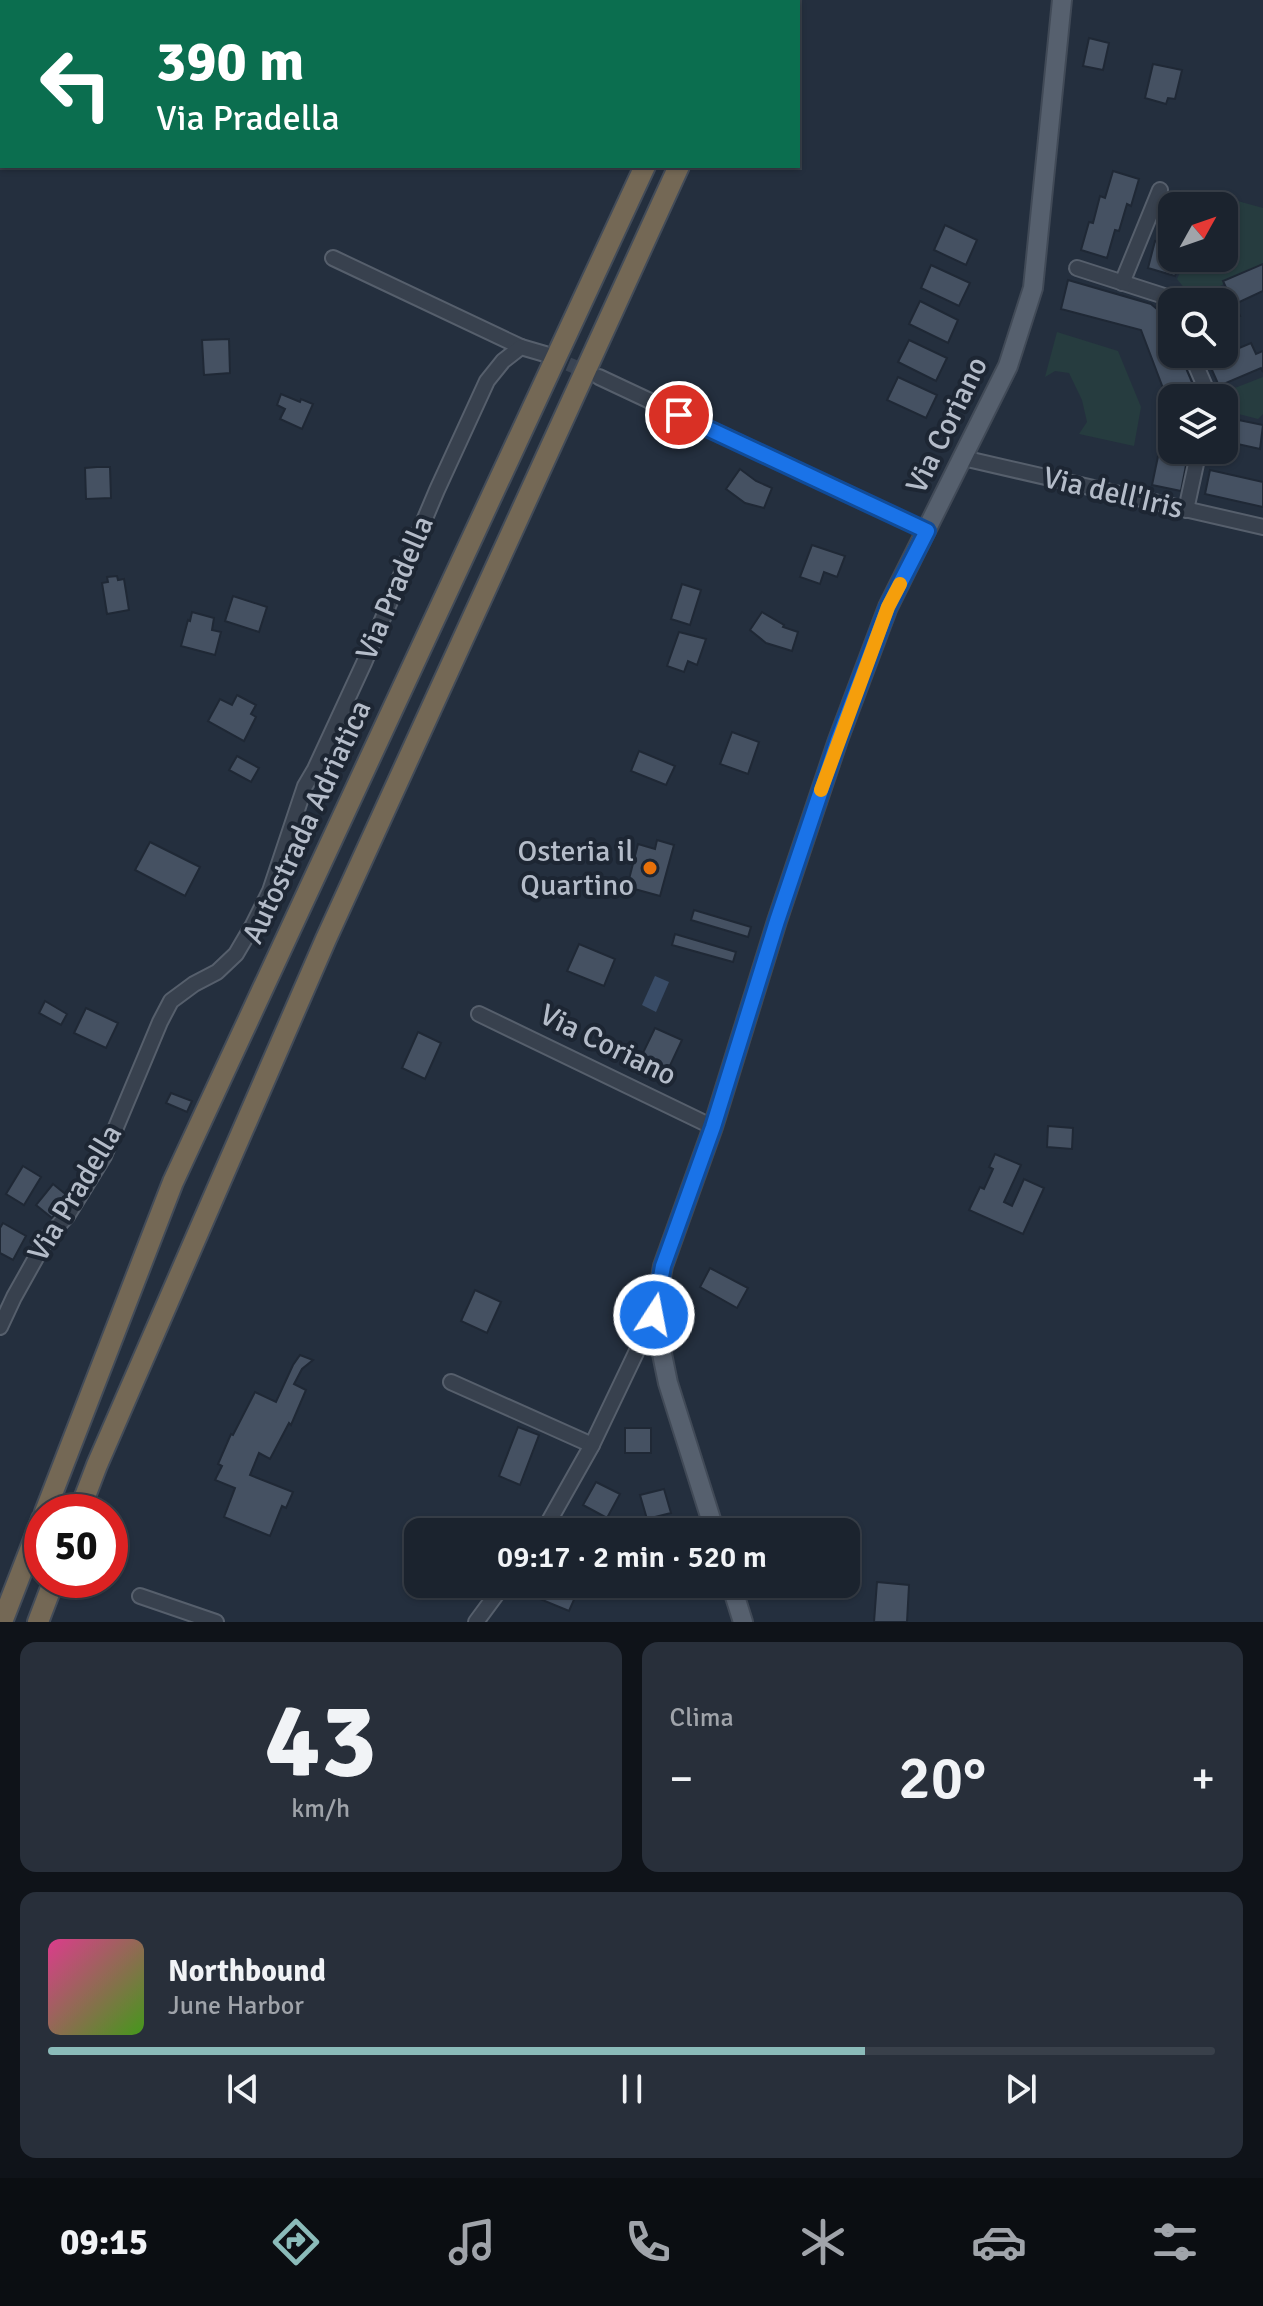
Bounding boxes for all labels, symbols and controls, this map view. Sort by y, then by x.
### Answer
text: 390 m [156,27,304,96]
icon: left [24,32,128,136]
text: Via Pradella [156,96,340,141]
north arrow [1158,192,1238,272]
map controls [1158,192,1238,464]
button: search [1158,288,1238,368]
street label: Via Coriano [898,351,996,499]
pin [645,381,713,449]
button: layers [1158,384,1238,464]
icon: arrive [657,393,701,437]
street label: Via dell'Iris [1040,459,1186,527]
street label: Via Pradella [348,510,442,666]
street label: Autostrada Adriatica [234,694,380,950]
place label: Osteria il Quartino [517,833,634,904]
marker: Osteria il Quartino [641,859,659,877]
street label: Via Coriano [534,996,682,1094]
street label: Via Pradella [20,1118,130,1268]
position arrow [612,1273,696,1357]
speed limit sign: 50 [24,1494,128,1598]
text: 09:17 · 2 min · 520 m [497,1539,767,1576]
text: 43 [265,1677,377,1805]
text: Clima [670,1702,734,1734]
text: 20° [898,1742,986,1816]
text: − [670,1752,693,1806]
text: + [1191,1752,1215,1806]
text: km/h [291,1793,350,1825]
text: Northbound [168,1953,326,1990]
text: June Harbor [168,1990,304,2022]
icon: previous [221,2067,265,2111]
icon: pause [610,2067,654,2111]
icon: next [999,2067,1043,2111]
icon: directions [268,2214,324,2270]
icon: music [444,2214,500,2270]
icon: phone [620,2214,676,2270]
icon: climate [795,2214,851,2270]
icon: car [971,2214,1027,2270]
icon: filters [1147,2214,1203,2270]
text: 09:15 [60,2220,148,2265]

